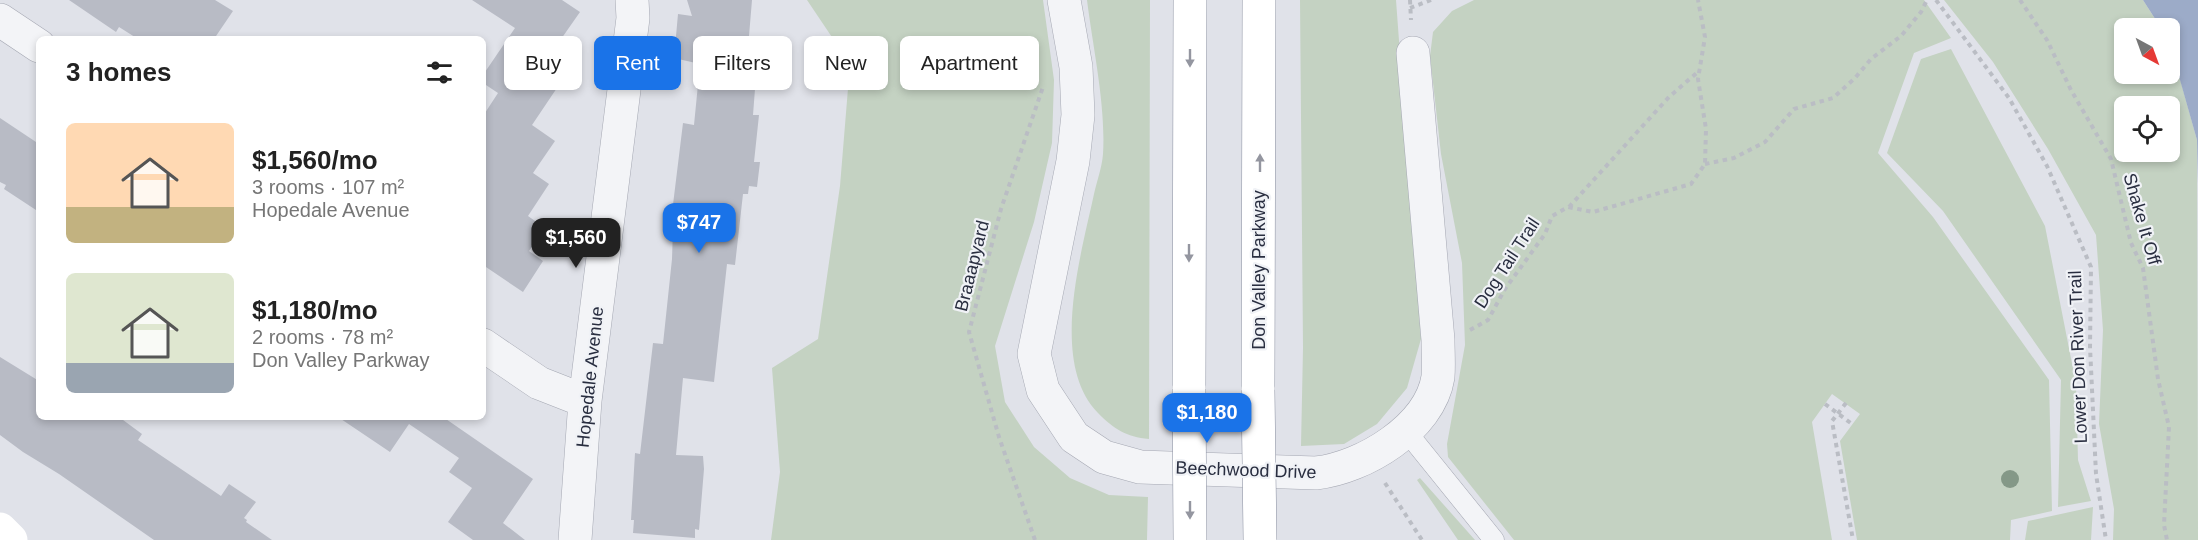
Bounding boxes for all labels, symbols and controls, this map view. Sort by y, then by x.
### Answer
north arrow [2114,18,2180,84]
map controls [2114,18,2180,162]
chip: Buy [504,36,582,90]
chip: Rent [594,36,681,90]
chip: Filters [693,36,792,90]
chip: New [804,36,888,90]
chip: Apartment [900,36,1039,90]
one-way arrow [1185,49,1195,68]
icon: filters [423,56,456,89]
text: 3 homes [66,57,172,87]
button: locate [2114,96,2180,162]
text: $1,560/mo [252,145,378,175]
icon: home [114,147,186,219]
one-way arrow [1255,154,1265,173]
street label: Shake It Off [2119,171,2165,268]
text: 3 rooms · 107 m² [252,176,404,198]
street label: Don Valley Parkway [1249,190,1269,350]
text: Hopedale Avenue [252,199,410,221]
pin: $747 [663,203,735,254]
text: $747 [677,211,721,233]
street label: Dog Tail Trail [1470,214,1544,312]
pin: $1,560 [527,218,625,269]
street label: Braaapyard [951,218,993,314]
text: $1,560 [545,226,607,248]
one-way arrow [1185,244,1194,263]
street label: Lower Don River Trail [2065,270,2091,444]
text: $1,180/mo [252,295,378,325]
icon: home [114,297,186,369]
street label: Hopedale Avenue [573,305,607,449]
text: 2 rooms · 78 m² [252,326,393,348]
text: Don Valley Parkway [252,349,429,371]
pin: $1,180 [1158,393,1256,444]
text: $1,180 [1176,401,1238,423]
street label: Beechwood Drive [1175,458,1317,482]
one-way arrow [1185,501,1195,520]

